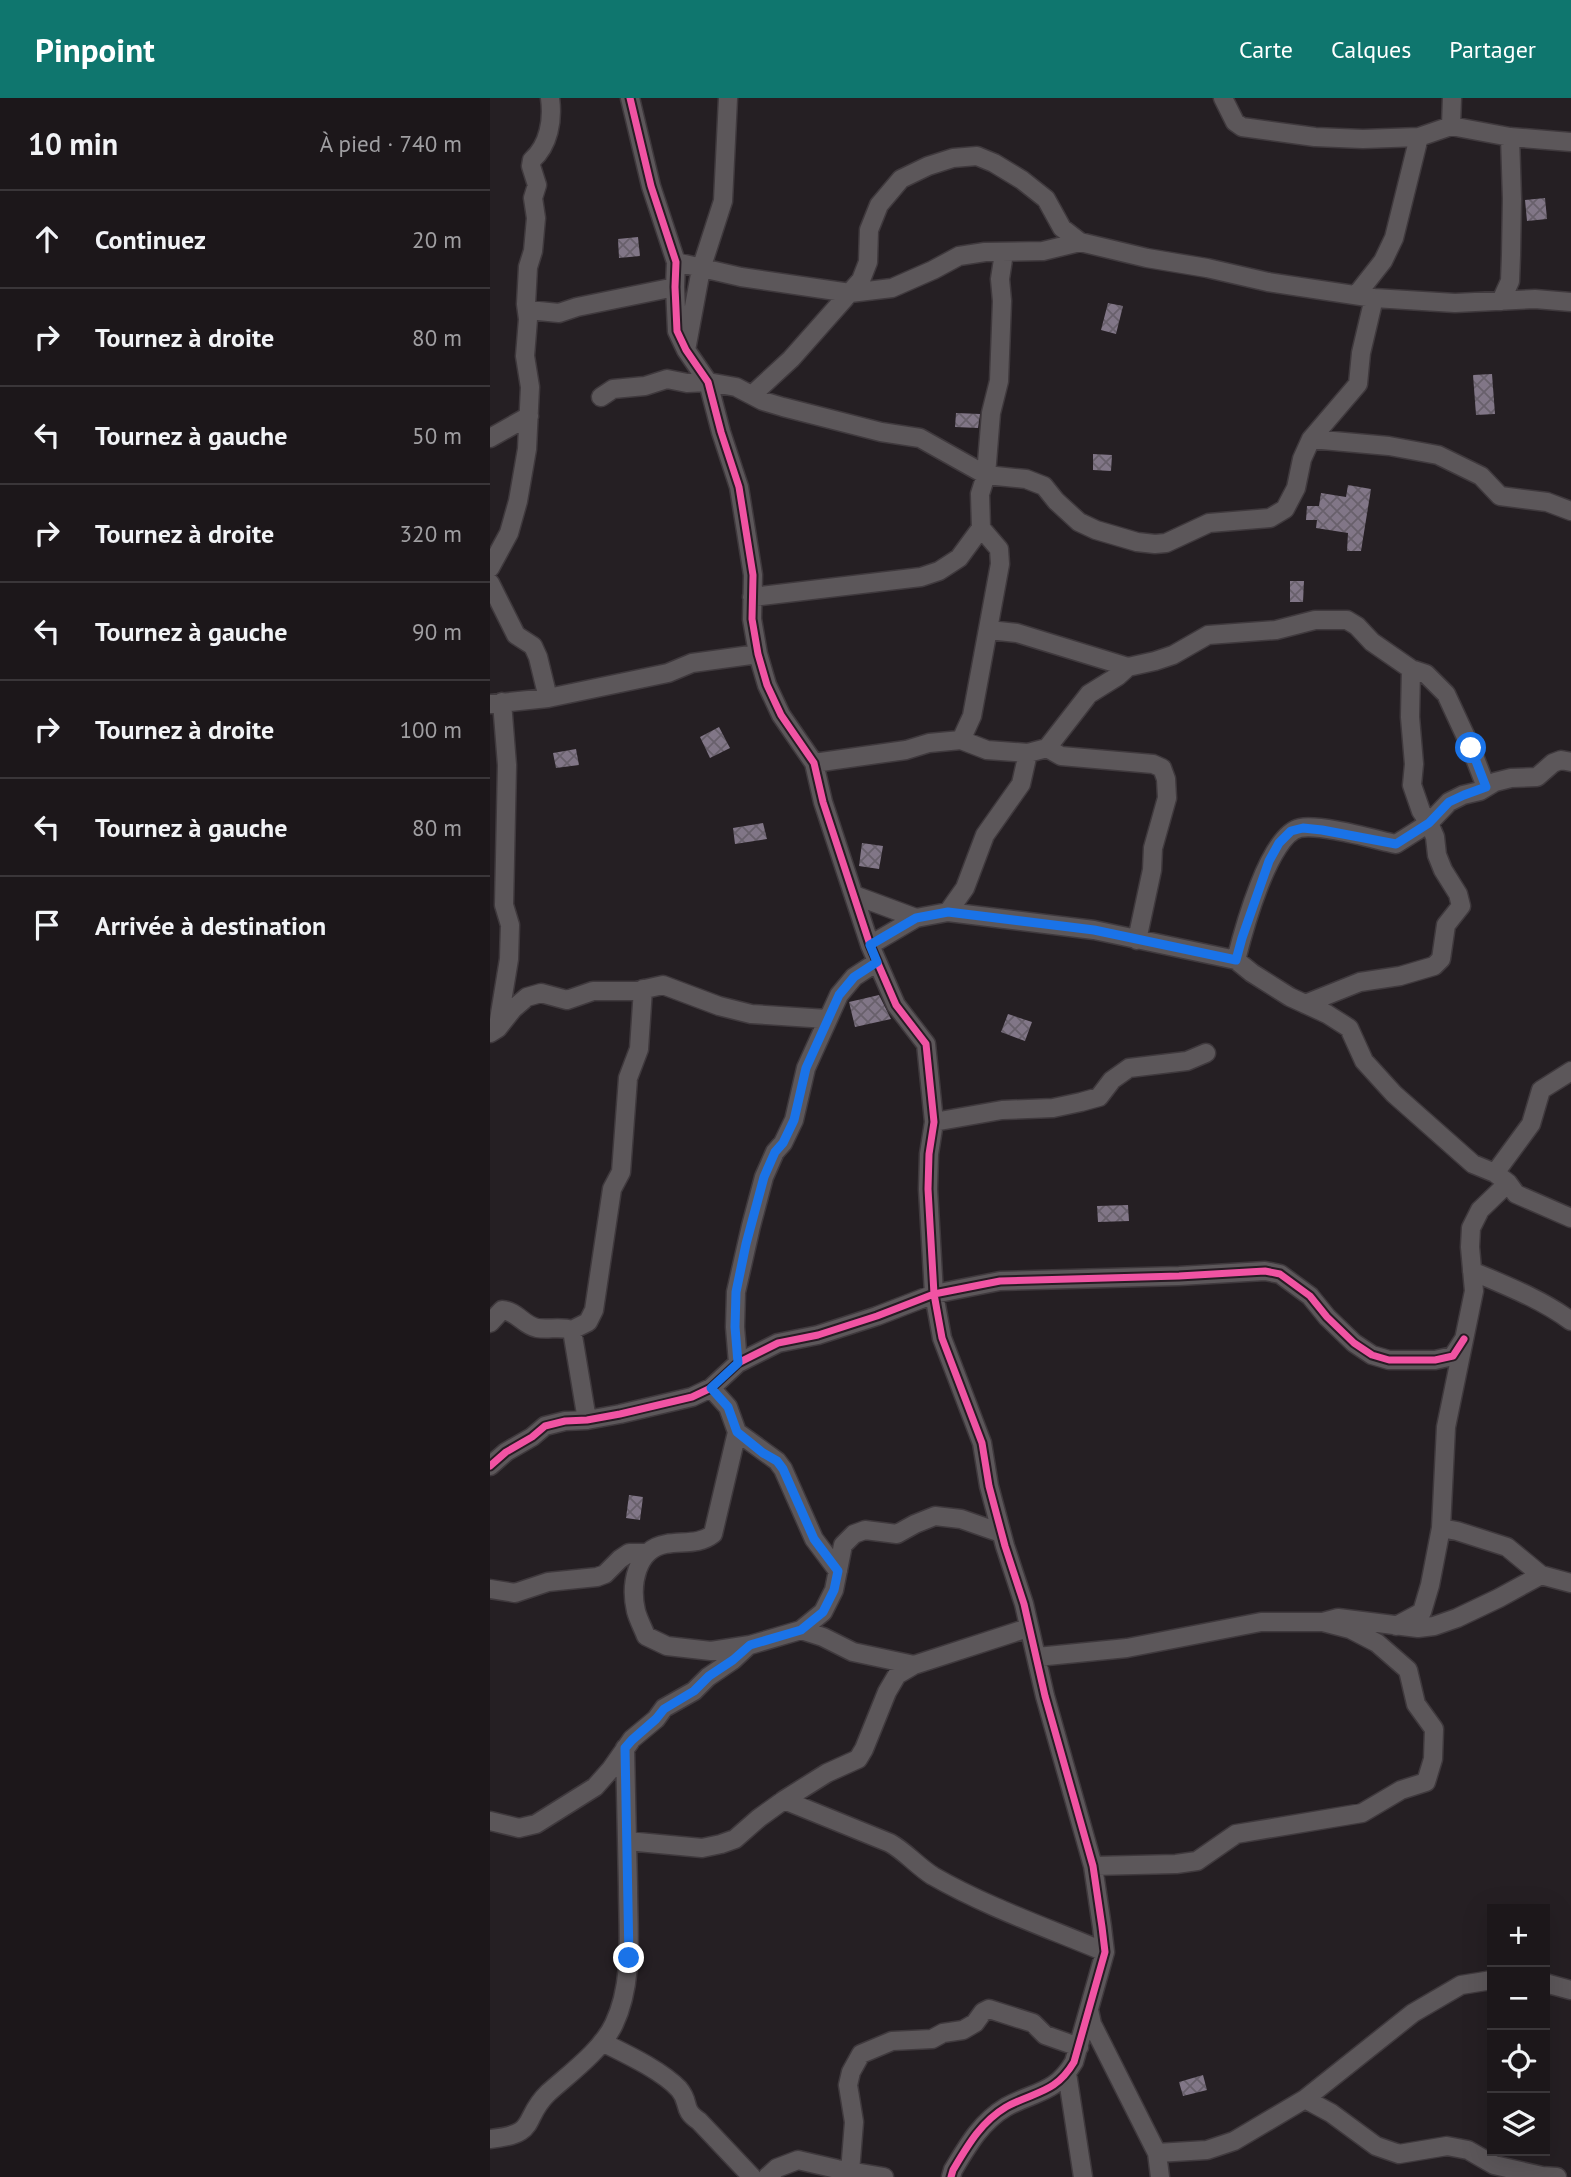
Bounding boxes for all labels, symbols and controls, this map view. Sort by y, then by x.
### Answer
text: Pinpoint [35,28,155,71]
text: Carte [1239,34,1293,65]
text: Calques [1331,34,1411,65]
text: Partager [1449,34,1536,65]
text: 10 min [28,124,118,163]
text: À pied · 740 m [320,129,462,158]
icon: ahead [28,220,66,258]
text: Continuez [95,223,206,256]
text: 20 m [412,225,462,254]
icon: right [28,318,66,356]
text: Tournez à droite [95,321,274,354]
text: 80 m [412,323,462,352]
icon: left [28,416,66,454]
text: Tournez à gauche [95,419,287,452]
text: 50 m [412,421,462,450]
icon: right [28,514,66,552]
text: Tournez à droite [95,517,274,550]
text: 320 m [400,519,462,548]
icon: left [28,612,66,650]
text: Tournez à gauche [95,615,287,648]
text: 90 m [412,617,462,646]
icon: right [28,710,66,748]
text: Tournez à droite [95,713,274,746]
text: 100 m [400,715,462,744]
route start [1455,732,1486,763]
icon: left [28,808,66,846]
text: Tournez à gauche [95,811,287,844]
text: 80 m [412,813,462,842]
icon: arrive [28,906,66,944]
text: Arrivée à destination [95,909,326,942]
map controls [1487,1904,1550,2156]
button: + [1487,1904,1550,1967]
route end [613,1942,644,1973]
button: − [1487,1967,1550,2030]
button: locate [1487,2030,1550,2093]
button: layers [1487,2093,1550,2156]

